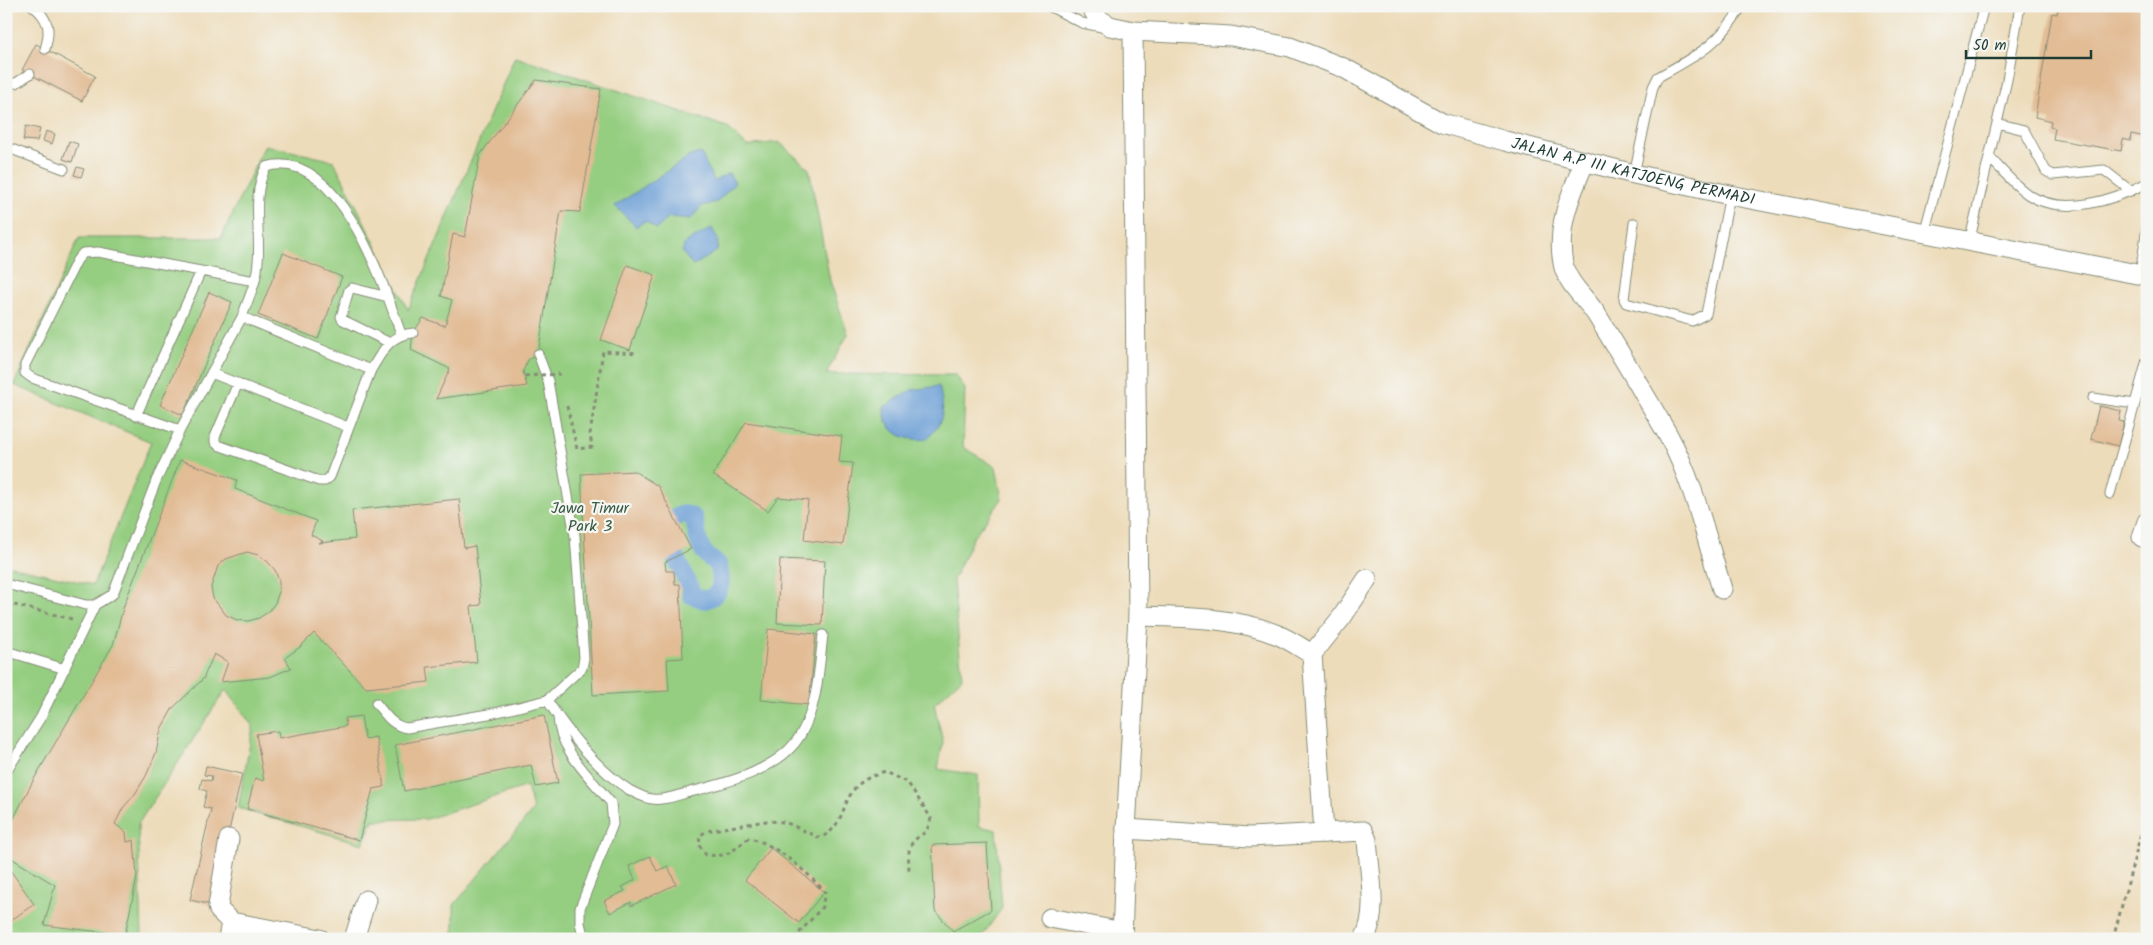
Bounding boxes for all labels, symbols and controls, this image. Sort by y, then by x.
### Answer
scale bar [1966,28,2090,60]
text: 50 m [1973,34,2007,58]
street label: JALAN A.P III KATJOENG PERMADI [1509,131,1757,212]
park label: Jawa Timur Park 3 [551,496,631,539]

